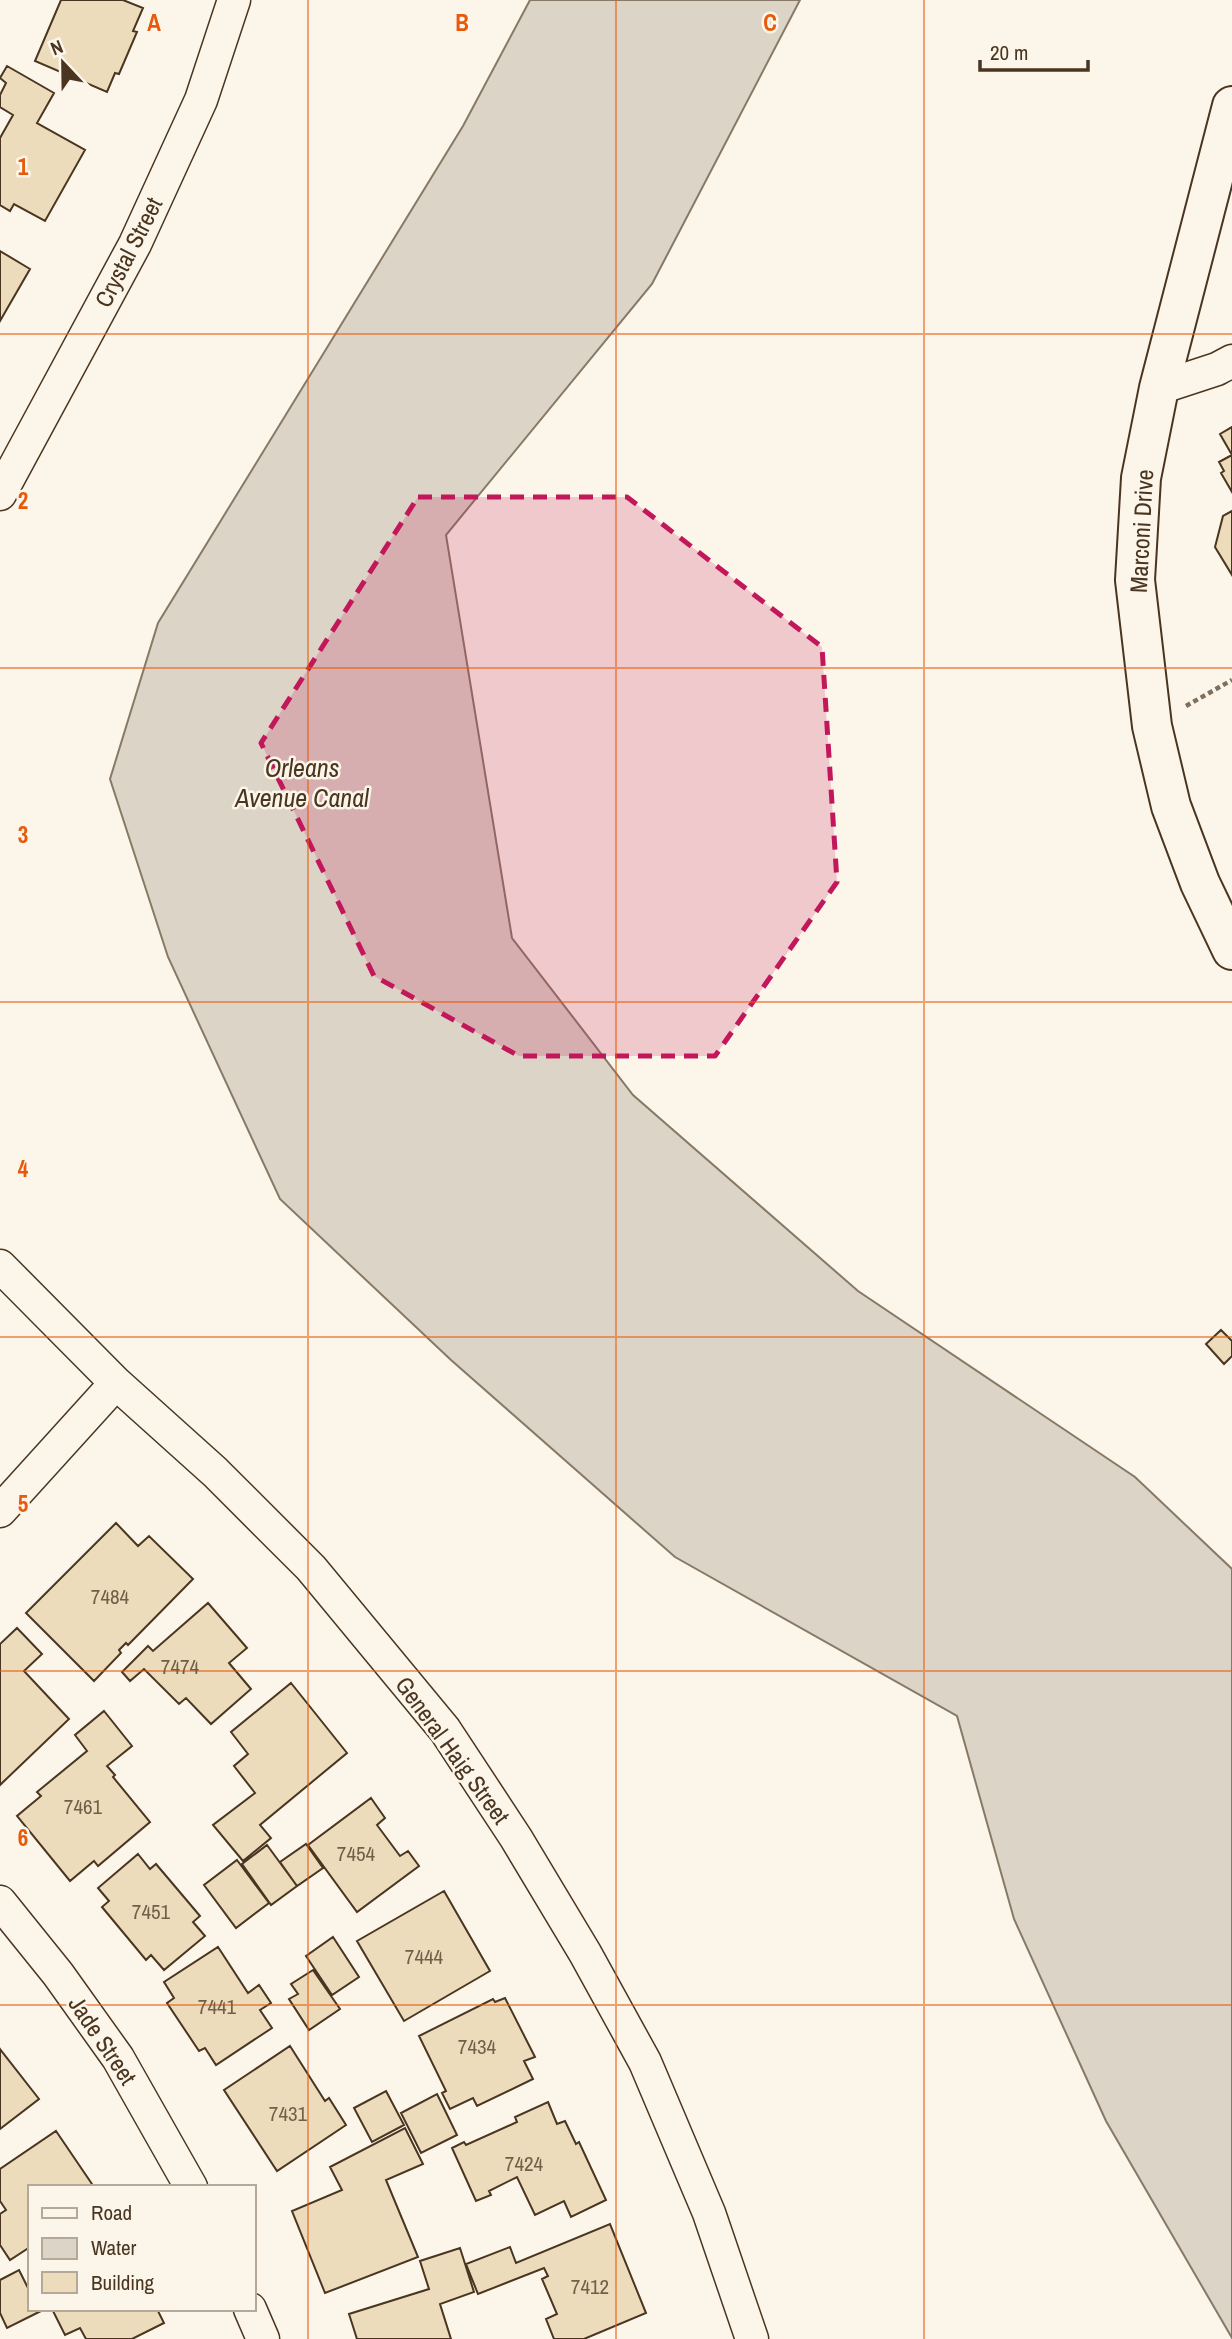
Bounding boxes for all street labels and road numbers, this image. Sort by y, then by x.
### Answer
street label: Crystal Street [87,191,170,312]
street label: Marconi Drive [1122,468,1160,594]
street label: General Haig Street [389,1670,518,1831]
street label: Jade Street [62,1989,145,2091]

